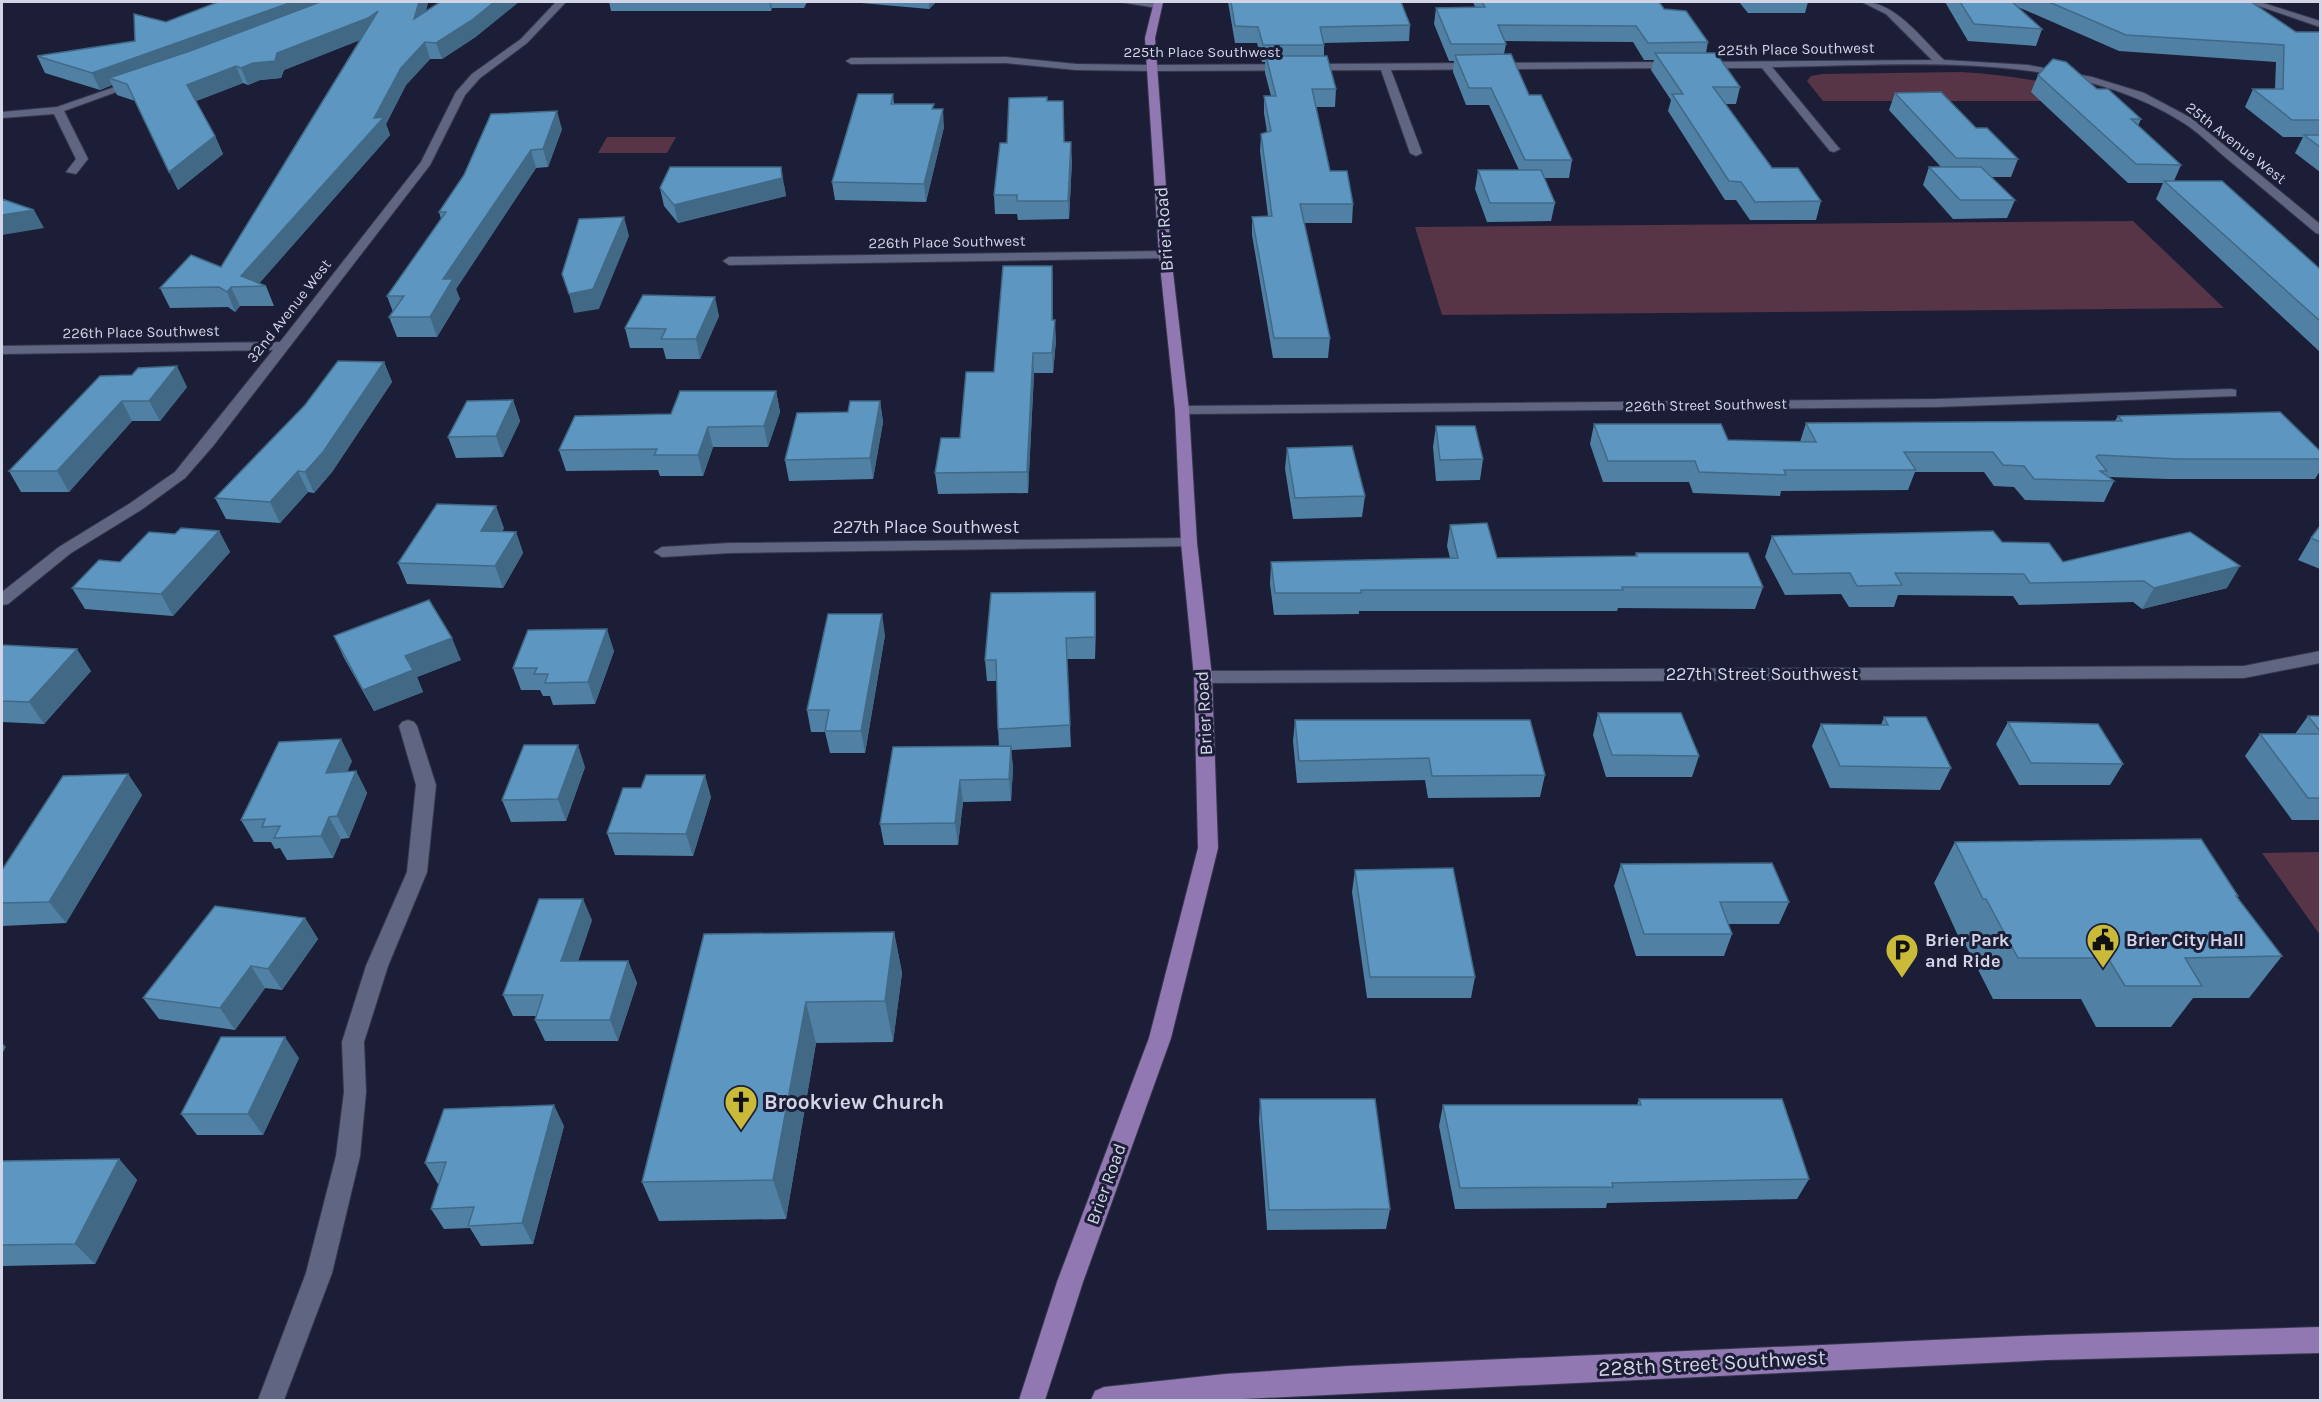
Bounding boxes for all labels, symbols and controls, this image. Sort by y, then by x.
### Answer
street label: 225th Place Southwest [1717,39,1875,59]
street label: 225th Place Southwest [1123,43,1281,61]
street label: 25th Avenue West [2182,98,2290,188]
street label: Brier Road [1150,186,1178,272]
street label: 226th Place Southwest [868,232,1026,252]
street label: 32nd Avenue West [243,255,335,366]
street label: 226th Place Southwest [62,322,220,342]
street label: 226th Street Southwest [1625,395,1788,415]
street label: 227th Place Southwest [833,516,1020,538]
street label: 227th Street Southwest [1666,663,1859,685]
street label: Brier Road [1191,670,1217,756]
public building icon: Brier City Hall [2085,922,2121,969]
place label: Brier Park and Ride [1925,929,2010,972]
place label: Brier City Hall [2126,929,2244,951]
parking icon: Brier Park and Ride [1884,932,1920,979]
church icon: Brookview Church [723,1084,759,1131]
place label: Brookview Church [764,1090,944,1114]
street label: Brier Road [1081,1141,1131,1227]
street label: 228th Street Southwest [1598,1345,1826,1381]

